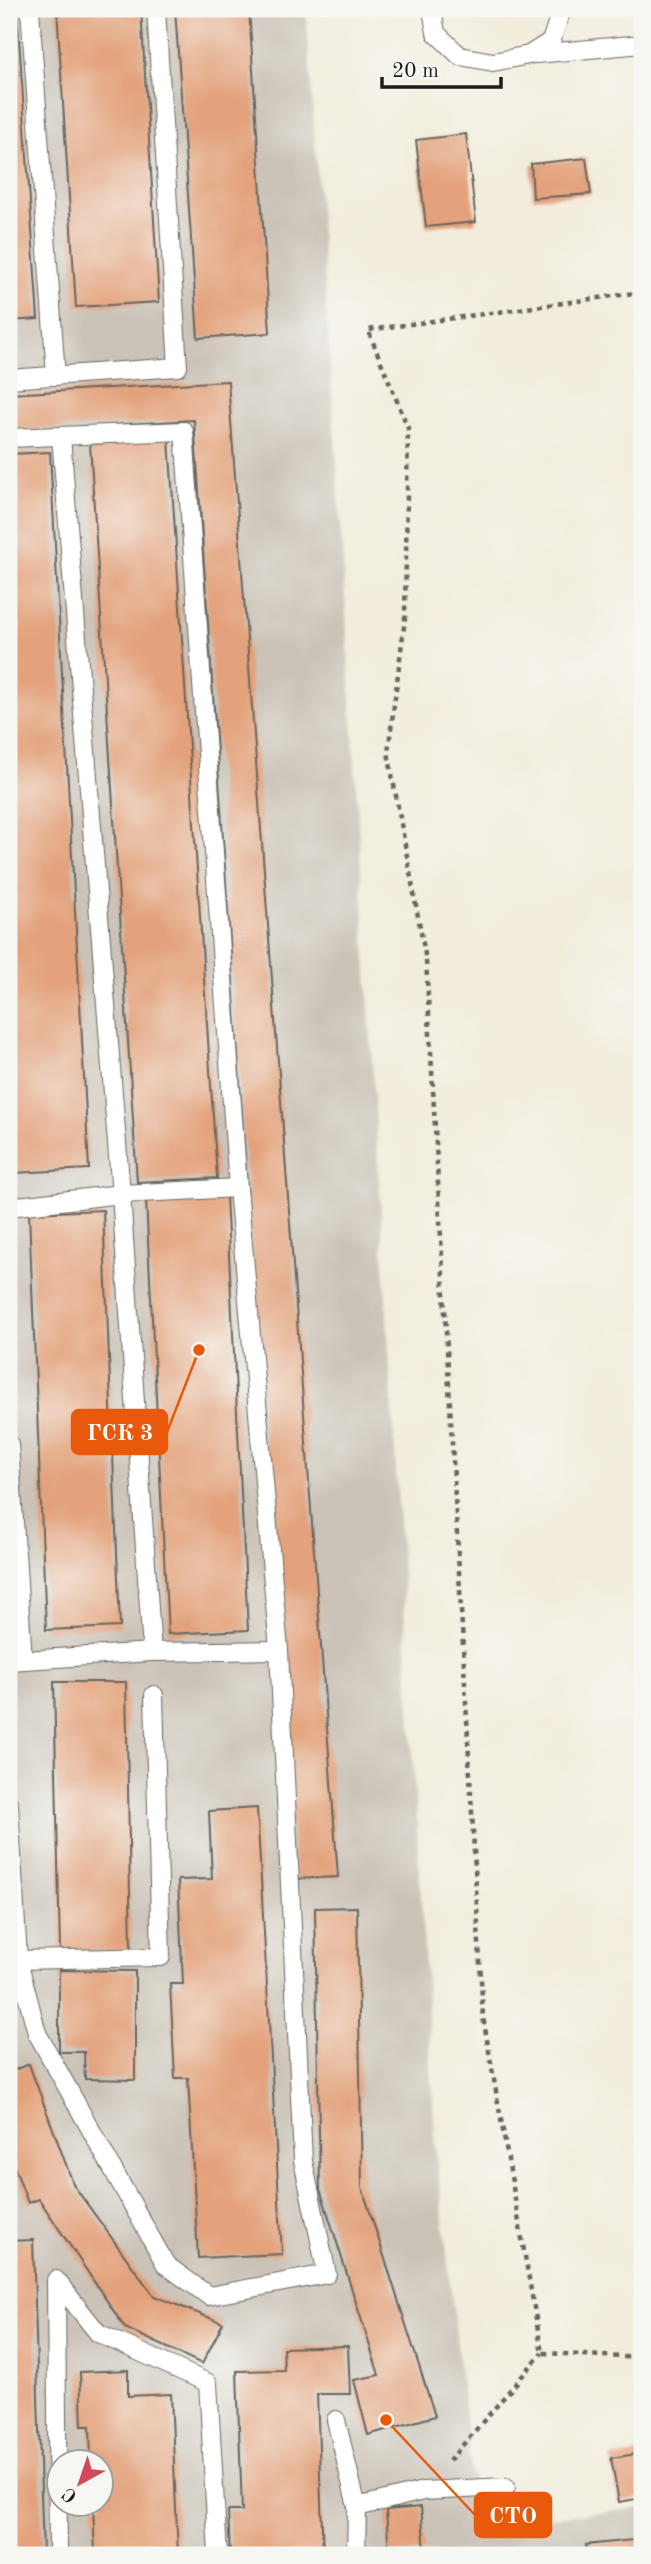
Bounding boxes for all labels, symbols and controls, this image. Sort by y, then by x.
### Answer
scale bar [382,46,500,90]
text: 20 m [392,61,439,82]
callout: ГСК 3 [72,1410,167,1454]
text: ГСК 3 [87,1422,153,1445]
north arrow [46,2448,116,2518]
text: С [60,2483,82,2505]
callout: СТО [475,2493,551,2537]
text: СТО [489,2505,537,2528]

